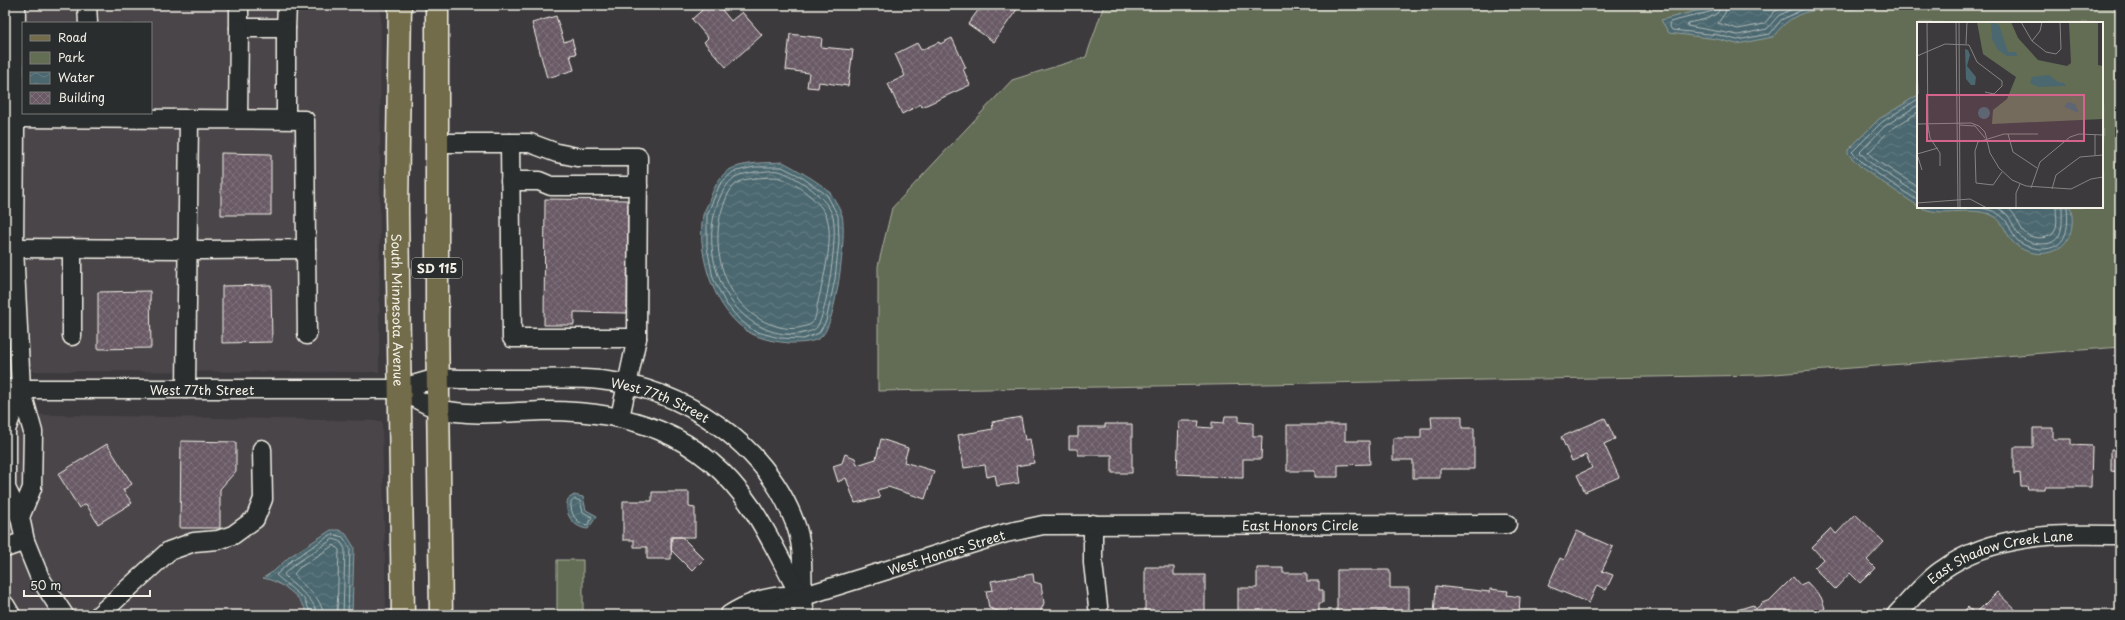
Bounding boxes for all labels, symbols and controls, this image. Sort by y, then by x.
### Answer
legend [22,22,152,114]
inset map [1917,22,2103,208]
text: Road [58,28,87,46]
text: Park [58,48,85,66]
text: Water [58,68,95,86]
text: Building [58,88,105,106]
street label: South Minnesota Avenue [388,233,409,386]
road number: SD 115 [412,258,462,278]
street label: West 77th Street [609,372,713,426]
street label: West 77th Street [150,380,254,399]
street label: East Honors Circle [1242,515,1359,534]
street label: West Honors Street [885,524,1007,579]
street label: East Shadow Creek Lane [1922,525,2074,588]
scale bar [24,572,150,598]
text: 50 m [30,576,61,594]

